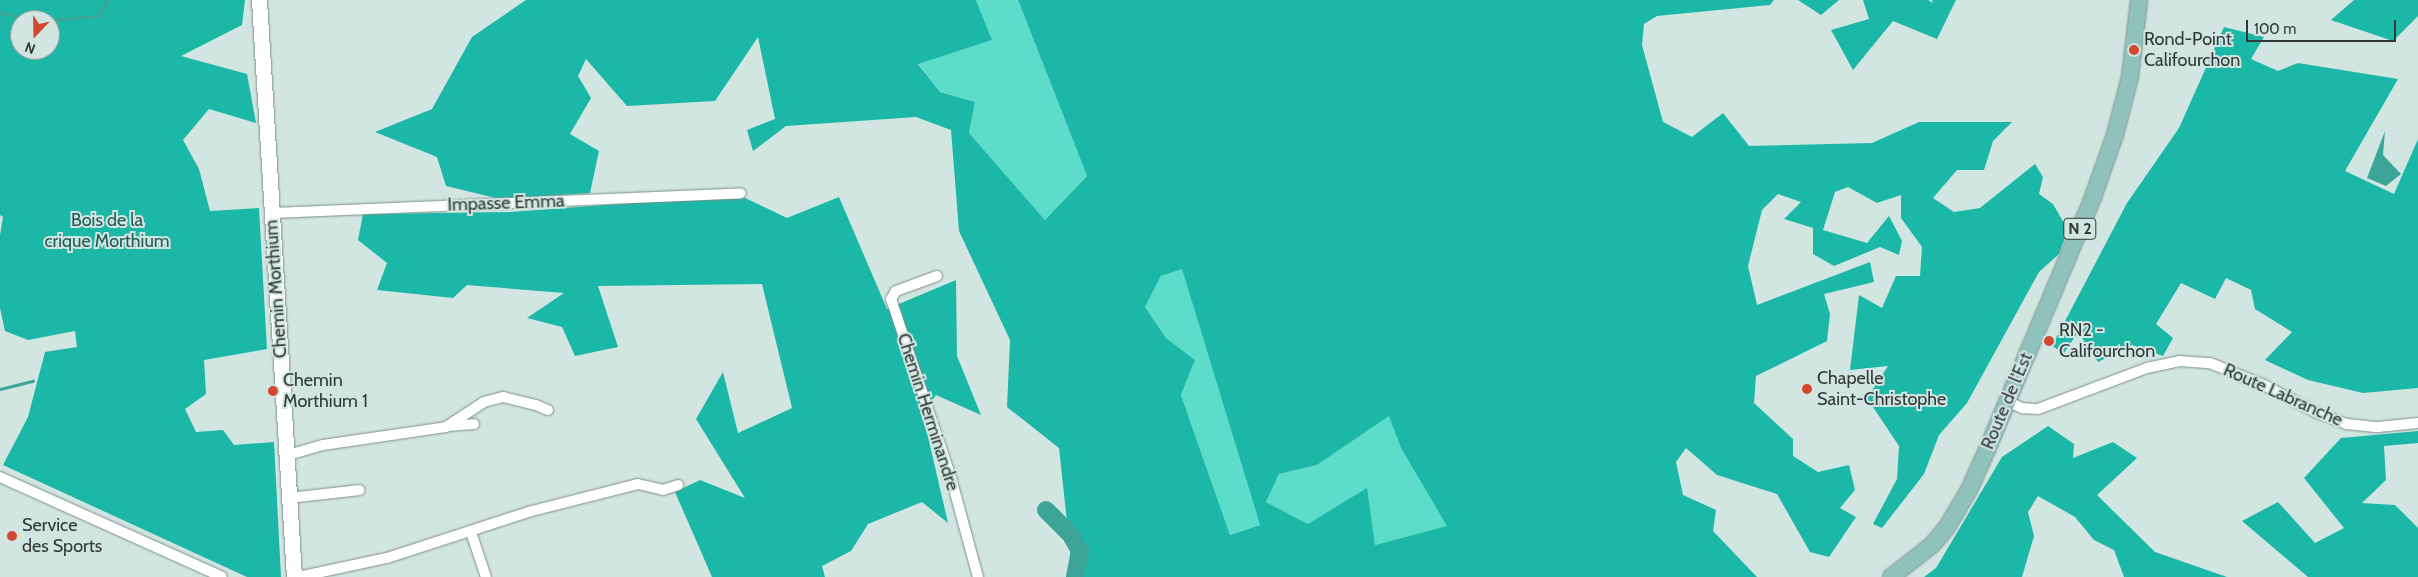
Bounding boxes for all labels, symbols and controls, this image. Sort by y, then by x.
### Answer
north arrow [10,10,60,60]
scale bar [2248,10,2398,42]
text: 100 m [2254,20,2296,38]
place label: Rond-Point Califourchon [2144,29,2240,72]
text: N [22,38,38,58]
marker: Rond-Point Califourchon [2128,44,2140,56]
street label: Impasse Emma [447,190,565,216]
park label: Bois de la crique Morthium [44,210,170,252]
road number: N 2 [2062,215,2098,242]
street label: Chemin Morthium [260,219,292,359]
place label: RN2 - Califourchon [2059,320,2155,362]
street label: Chemin Herminandre [892,331,964,493]
marker: RN2 - Califourchon [2043,335,2055,347]
street label: Route de l'Est [1977,349,2037,453]
street label: Route Labranche [2220,359,2346,431]
place label: Chapelle Saint-Christophe [1817,368,1946,410]
place label: Chemin Morthium 1 [283,370,368,412]
marker: Chapelle Saint-Christophe [1801,383,1813,395]
marker: Chemin Morthium 1 [267,385,279,397]
place label: Service des Sports [22,515,102,558]
marker: Service des Sports [6,530,18,542]

